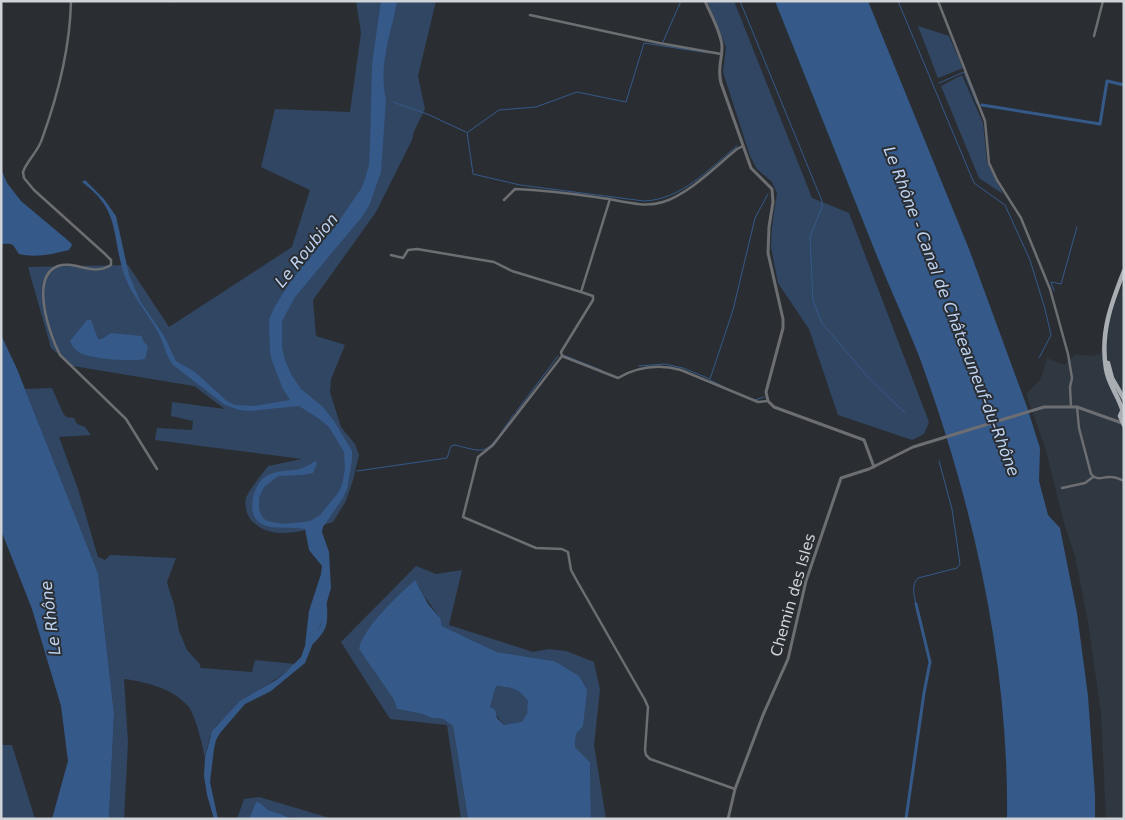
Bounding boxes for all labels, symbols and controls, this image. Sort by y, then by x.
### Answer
water label: Le Rhône - Canal de Châteauneuf-du-Rhône [880,144,1024,479]
water label: Le Roubion [271,210,342,291]
street label: Chemin des Isles [767,531,819,659]
water label: Le Rhône [36,579,64,656]

